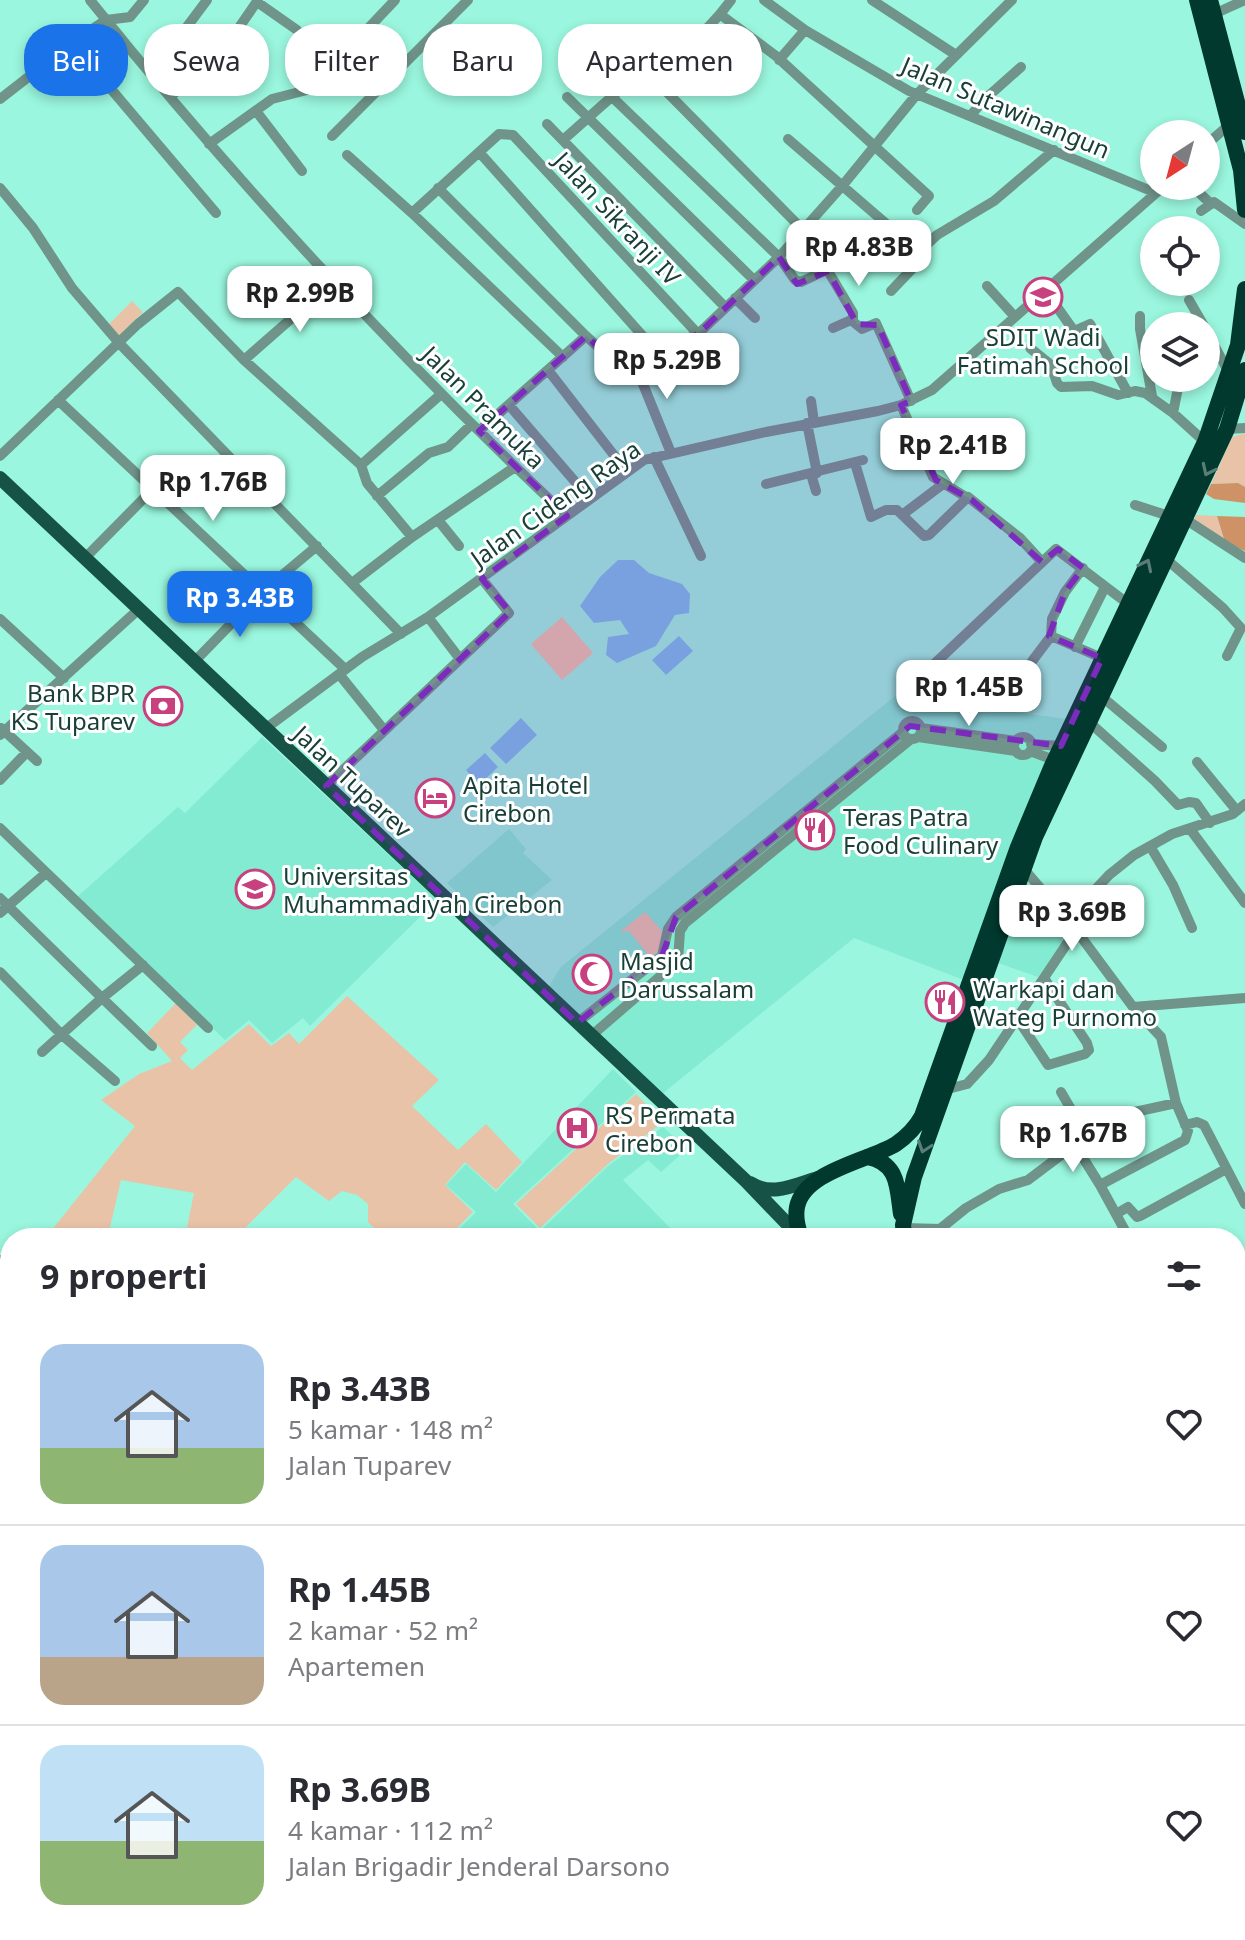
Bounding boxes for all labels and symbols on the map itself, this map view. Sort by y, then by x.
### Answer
street label: Jalan Sutawinangun [895,47,1115,166]
north arrow [1140,120,1220,200]
street label: Jalan Sikranji IV [546,142,689,293]
pin: Rp 4.83B [776,220,942,288]
pin: Rp 2.99B [217,266,383,334]
school or university icon: SDIT Wadi Fatimah School [1022,276,1064,318]
place label: SDIT Wadi Fatimah School [957,320,1129,381]
pin: Rp 5.29B [584,333,750,401]
street label: Jalan Pramuka [414,337,553,476]
pin: Rp 2.41B [870,418,1036,486]
street label: Jalan Cideng Raya [462,432,647,575]
pin: Rp 1.76B [130,455,296,523]
one-way arrow [1202,461,1218,476]
one-way arrow [1136,558,1152,573]
pin: Rp 3.43B [157,571,323,639]
pin: Rp 1.45B [886,660,1052,728]
place label: Bank BPR KS Tuparev [11,676,136,737]
bank icon: Bank BPR KS Tuparev [142,685,184,727]
street label: Jalan Tuparev [285,716,420,845]
place label: Apita Hotel Cirebon [463,768,588,829]
hotel icon: Apita Hotel Cirebon [414,777,456,819]
place label: Teras Patra Food Culinary [843,800,999,861]
restaurant icon: Teras Patra Food Culinary [794,809,836,851]
place label: Universitas Muhammadiyah Cirebon [283,859,562,920]
school or university icon: Universitas Muhammadiyah Cirebon [234,868,276,910]
pin: Rp 3.69B [989,885,1155,953]
place label: Masjid Darussalam [620,944,754,1005]
mosque icon: Masjid Darussalam [571,953,613,995]
place label: Warkapi dan Wateg Purnomo [973,972,1157,1033]
restaurant icon: Warkapi dan Wateg Purnomo [924,981,966,1023]
place label: RS Permata Cirebon [605,1098,735,1159]
pin: Rp 1.67B [990,1106,1156,1174]
hospital icon: RS Permata Cirebon [556,1107,598,1149]
one-way arrow [918,1140,934,1154]

